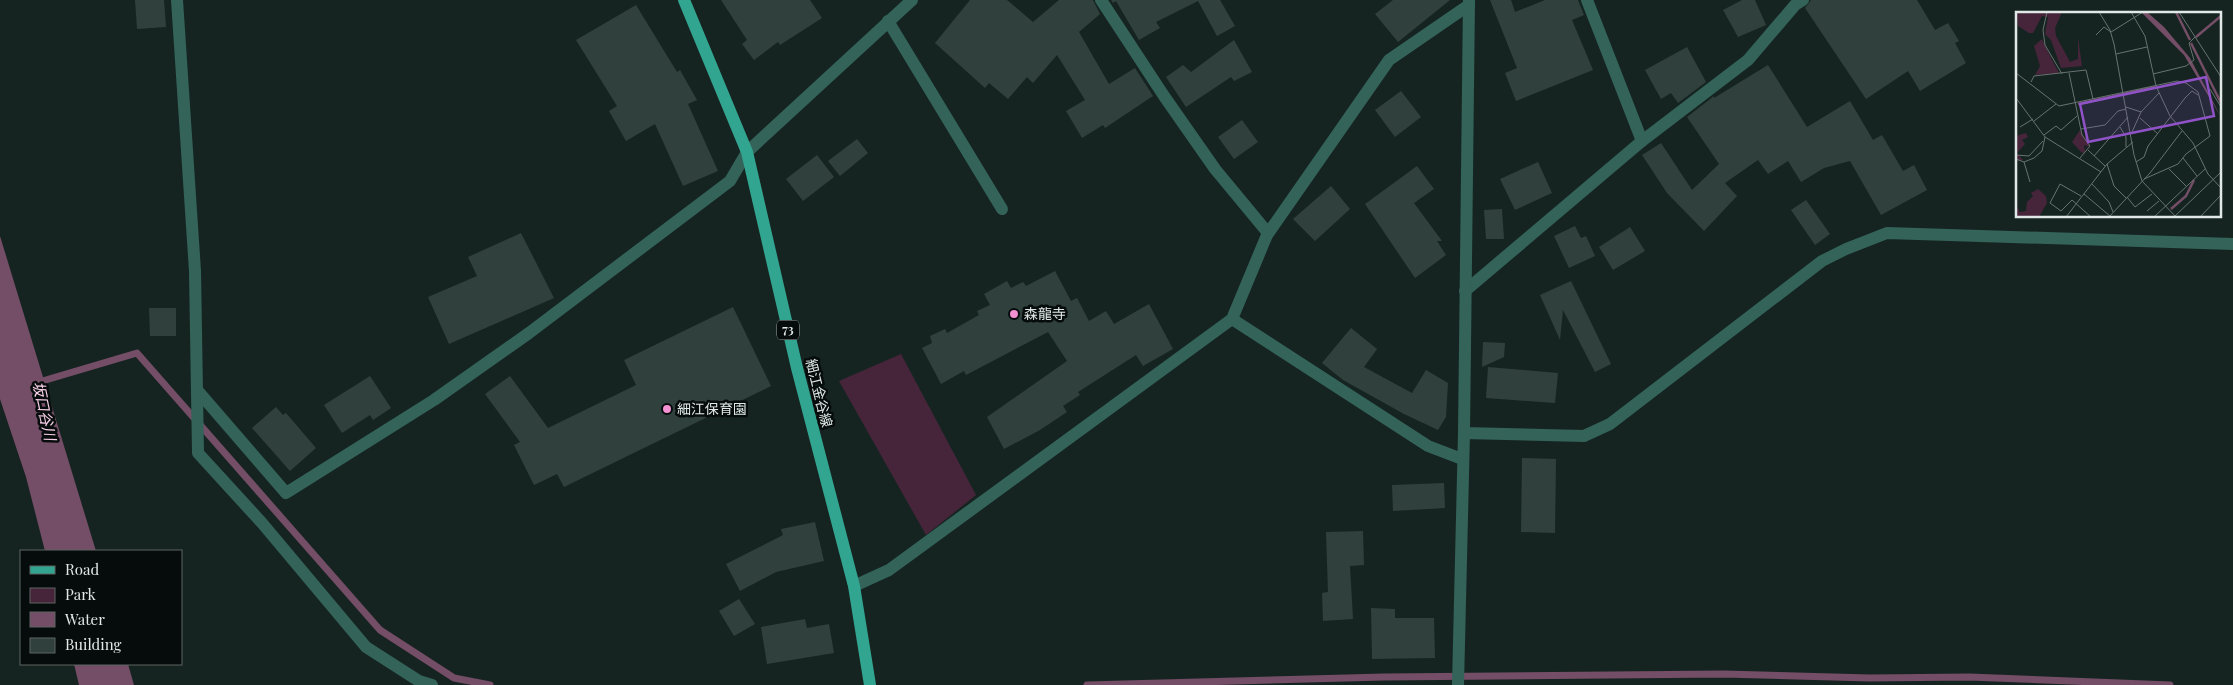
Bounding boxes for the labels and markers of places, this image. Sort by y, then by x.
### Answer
place label: 森龍寺 [1024,304,1066,323]
marker: 森龍寺 [1008,308,1020,320]
place label: 細江保育園 [677,399,747,418]
marker: 細江保育園 [661,403,673,415]

